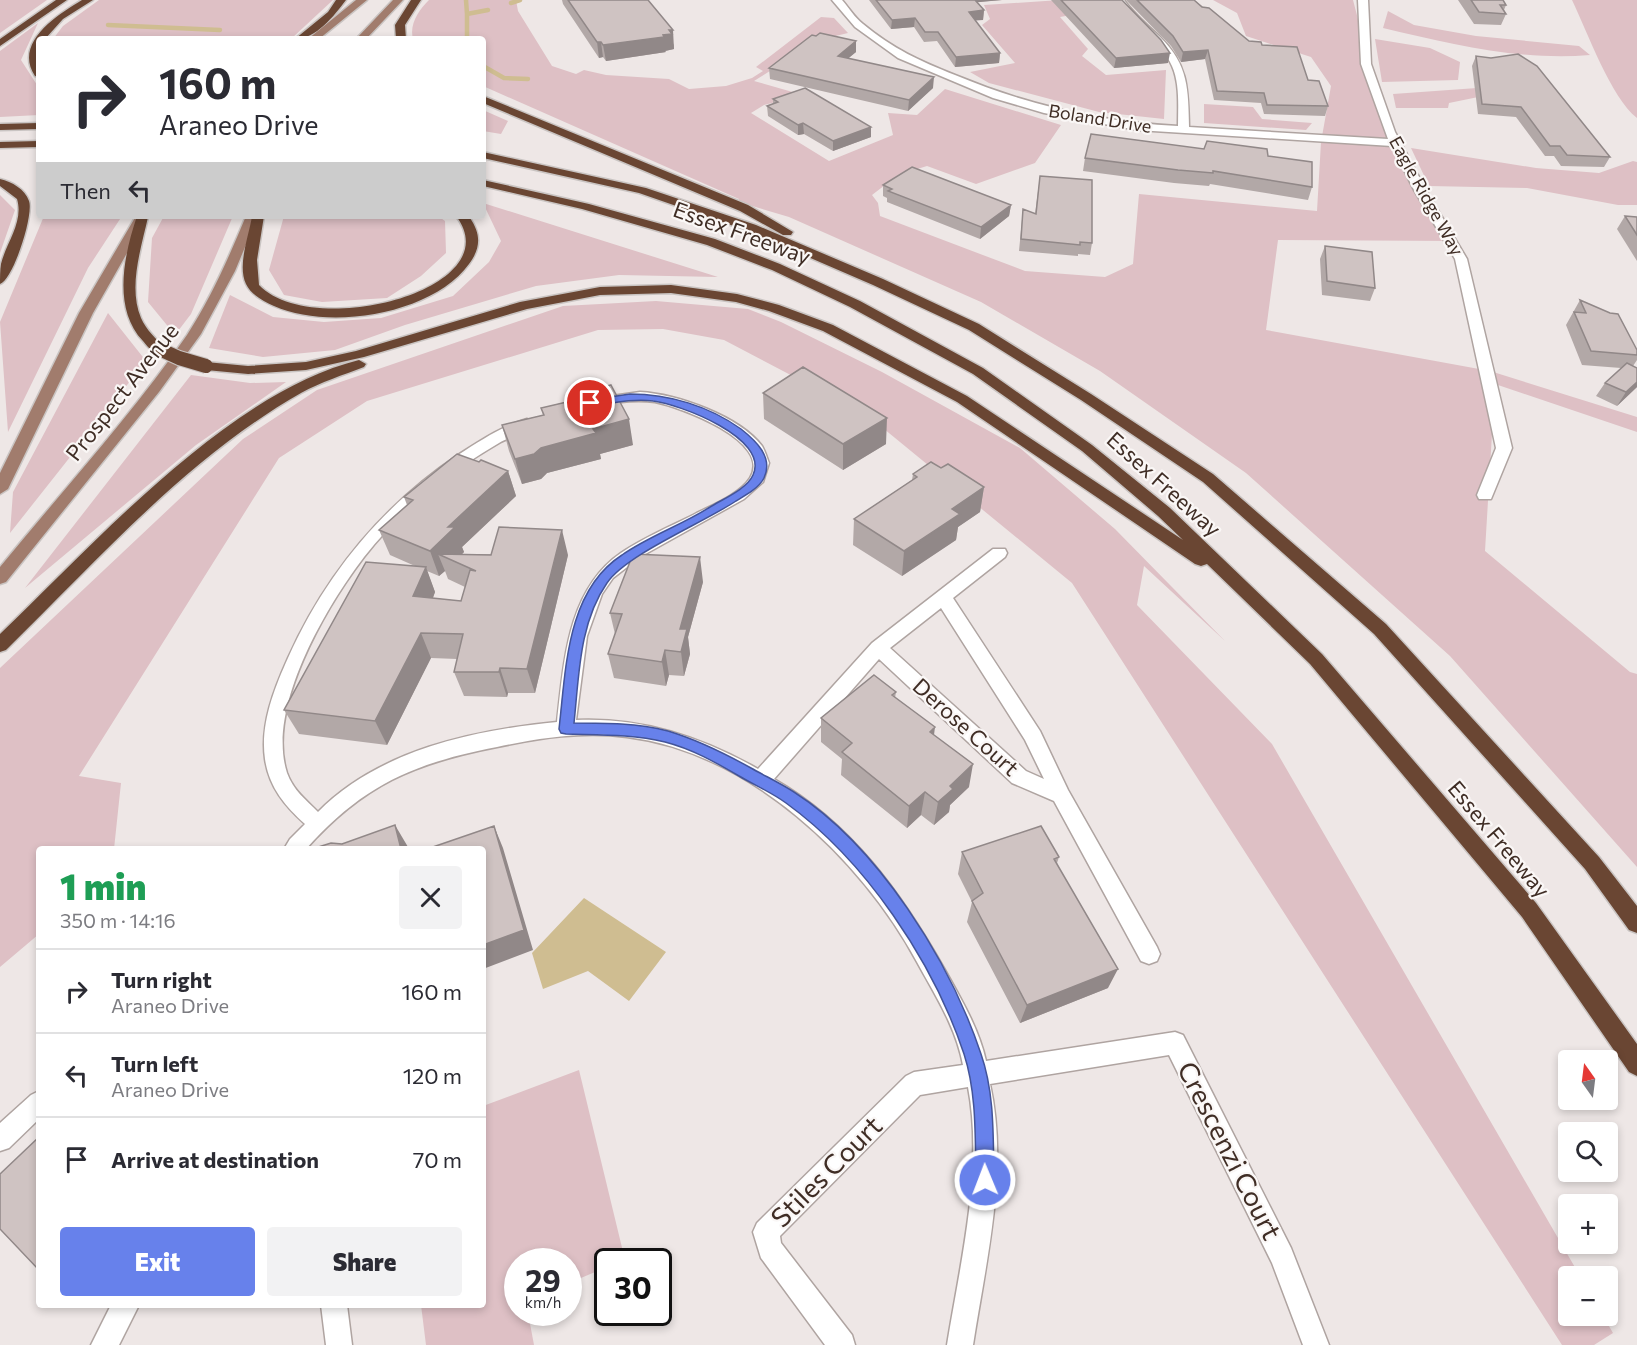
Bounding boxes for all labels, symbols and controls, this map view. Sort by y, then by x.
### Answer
text: 160 m [159,56,277,108]
icon: right [60,60,138,138]
street label: Boland Drive [1047,99,1153,137]
text: Araneo Drive [159,108,319,141]
street label: Eagle Ridge Way [1385,132,1469,259]
icon: left [123,174,156,207]
text: Then [60,177,111,204]
street label: Essex Freeway [670,195,815,270]
street label: Prospect Avenue [59,317,184,466]
pin [564,377,615,428]
icon: arrive [573,386,606,419]
street label: Essex Freeway [1102,425,1227,542]
street label: Derose Court [908,672,1025,781]
street label: Essex Freeway [1443,775,1556,903]
text: 1 min [60,863,146,907]
button: close [399,866,462,929]
text: 350 m · 14:16 [60,908,176,932]
text: Turn right [111,966,212,993]
icon: right [60,975,93,1008]
text: 160 m [401,978,462,1005]
text: Araneo Drive [111,993,229,1017]
text: Turn left [111,1050,198,1077]
north arrow [1558,1050,1618,1110]
map controls [1558,1050,1618,1326]
street label: Crescenzi Court [1171,1056,1289,1245]
icon: left [60,1059,93,1092]
text: 120 m [403,1062,462,1089]
text: Araneo Drive [111,1077,229,1101]
street label: Stiles Court [763,1108,888,1233]
button: search [1558,1122,1618,1182]
icon: arrive [60,1143,93,1176]
text: Arrive at destination [111,1146,319,1173]
text: 70 m [413,1146,462,1173]
position arrow [953,1148,1017,1212]
button: + [1558,1194,1618,1254]
button: Exit [60,1227,255,1296]
button: Share [267,1227,462,1296]
speed limit sign: 30 [594,1248,672,1326]
text: 29 [525,1261,561,1298]
button: − [1558,1266,1618,1326]
text: km/h [525,1293,561,1311]

